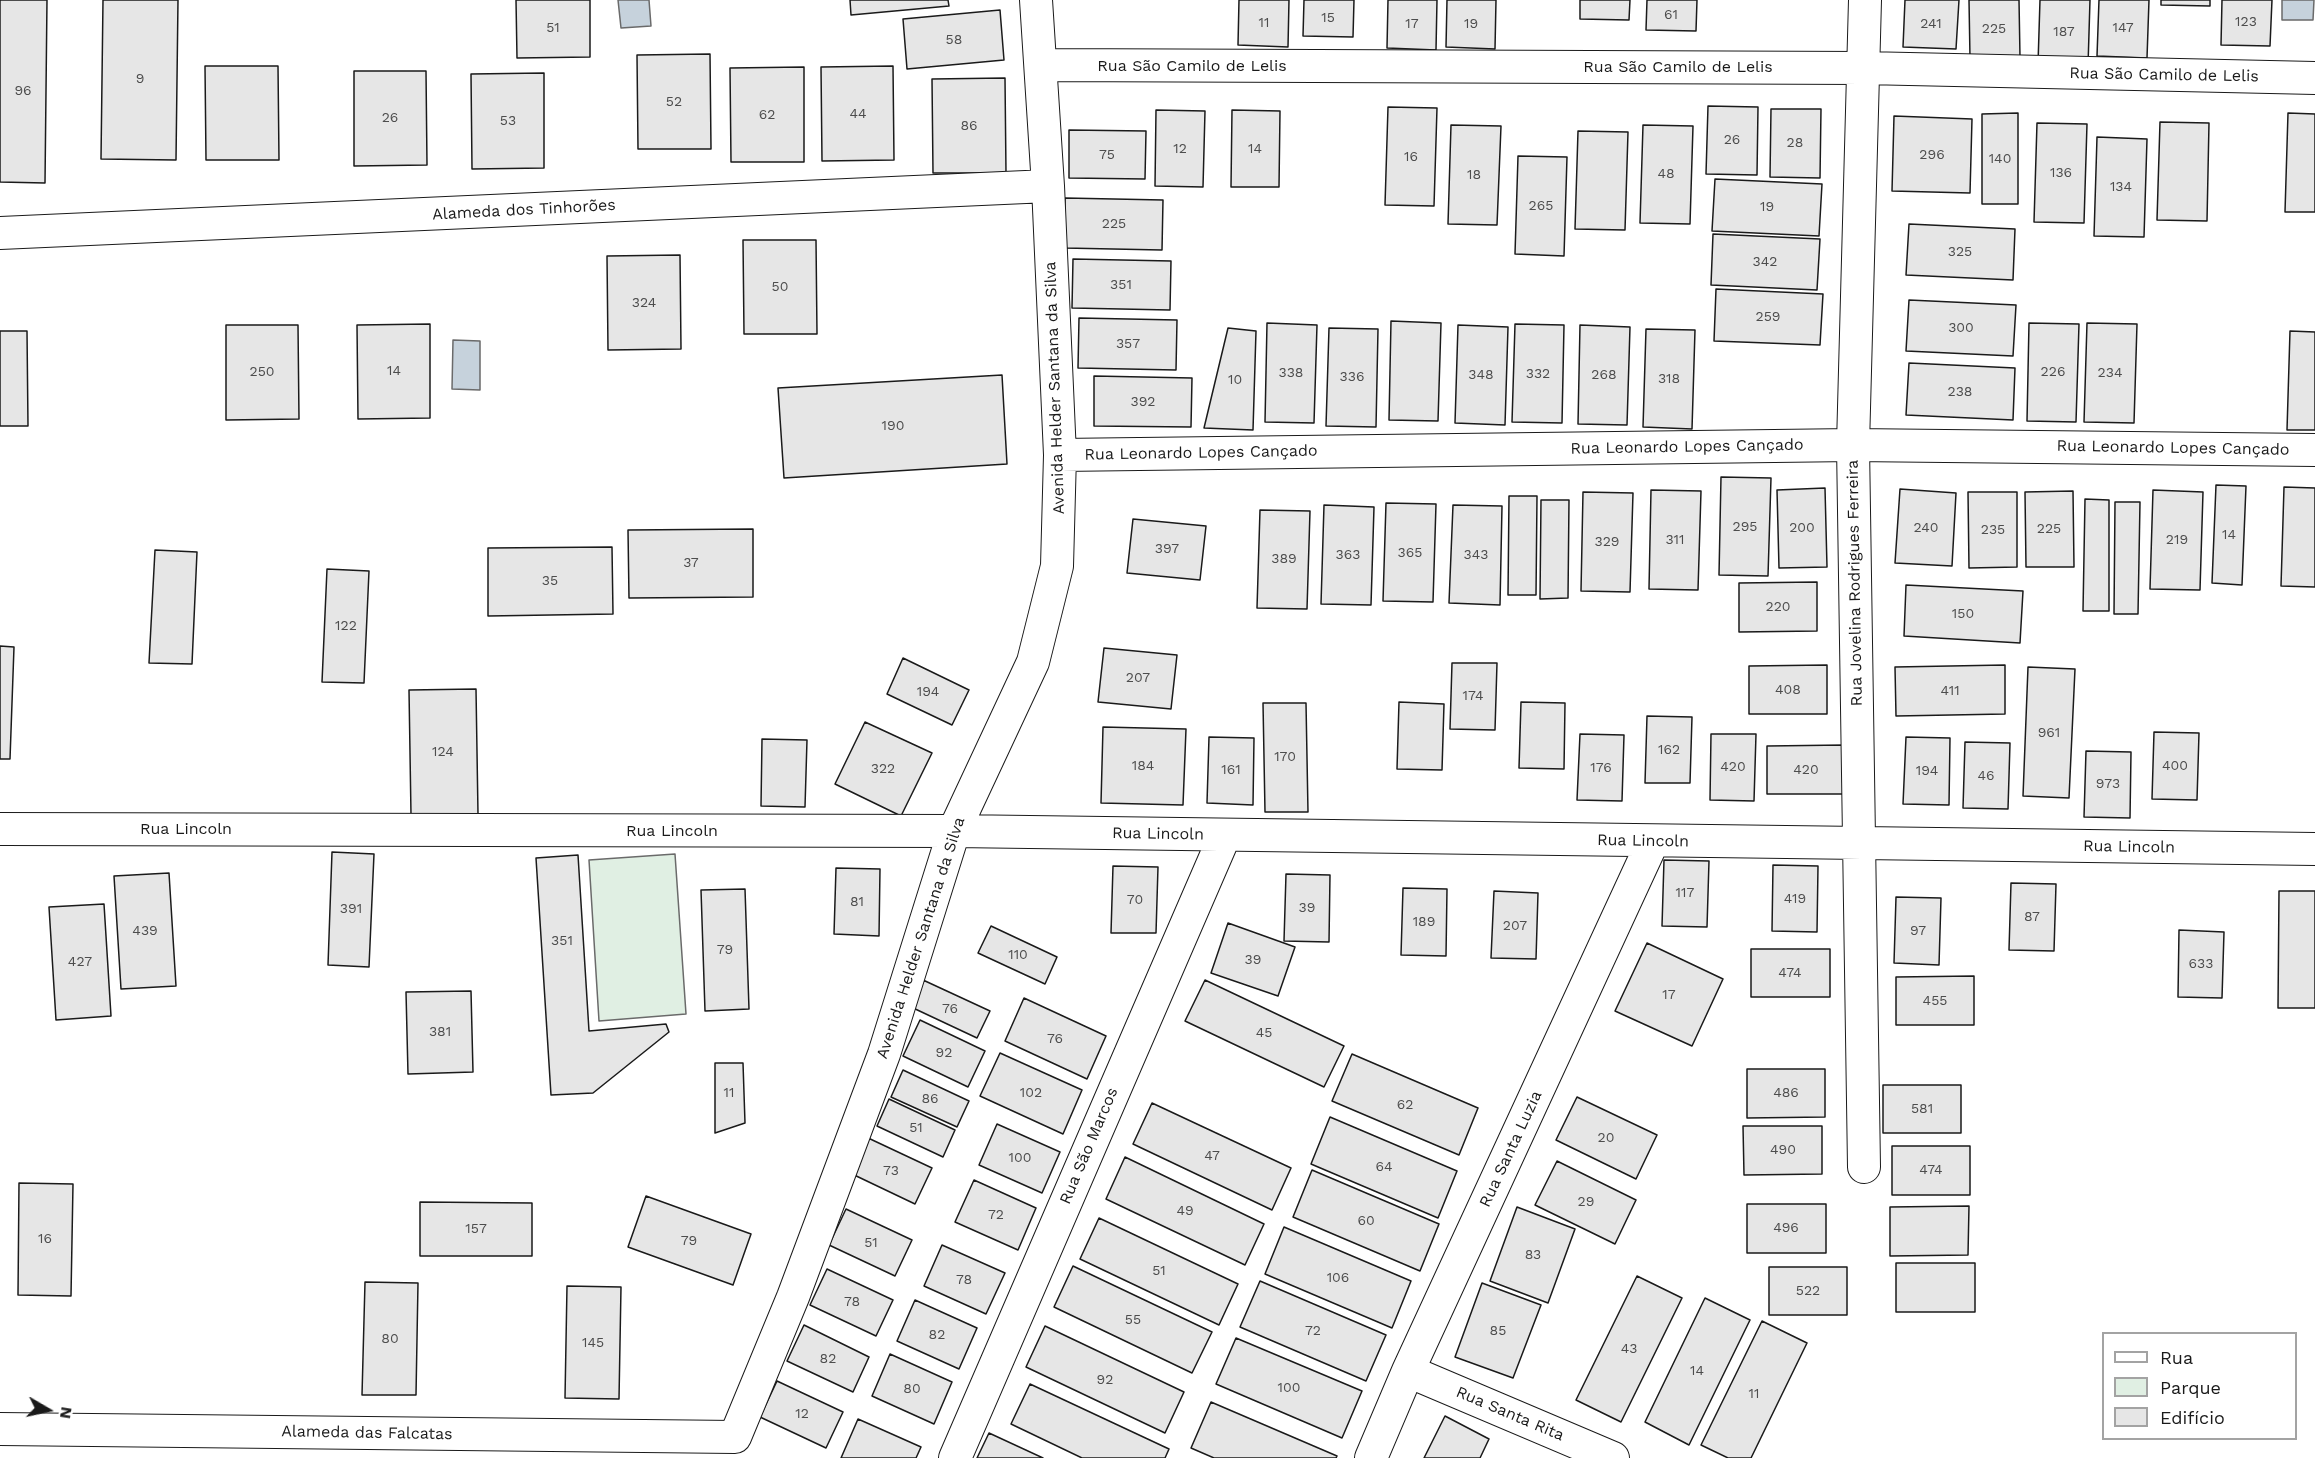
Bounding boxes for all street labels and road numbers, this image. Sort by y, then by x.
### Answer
street label: Rua São Camilo de Lelis [1097,56,1287,76]
street label: Rua São Camilo de Lelis [1583,57,1773,77]
street label: Rua São Camilo de Lelis [2069,64,2259,86]
street label: Alameda dos Tinhorões [432,196,616,224]
street label: Avenida Helder Santana da Silva [1041,261,1069,515]
street label: Rua Leonardo Lopes Cançado [1570,435,1804,459]
street label: Rua Leonardo Lopes Cançado [2056,436,2290,460]
street label: Rua Leonardo Lopes Cançado [1084,441,1318,465]
street label: Rua Jovelina Rodrigues Ferreira [1843,460,1867,706]
street label: Avenida Helder Santana da Silva [873,815,969,1061]
street label: Rua Lincoln [140,819,232,839]
street label: Rua Lincoln [626,821,718,841]
street label: Rua Lincoln [1112,824,1204,844]
street label: Rua Lincoln [1597,831,1689,851]
street label: Rua Lincoln [2083,837,2175,857]
street label: Rua São Marcos [1056,1085,1122,1207]
street label: Rua Santa Luzia [1476,1088,1546,1210]
street label: Rua Santa Rita [1453,1383,1567,1445]
street label: Alameda das Falcatas [281,1422,453,1444]

